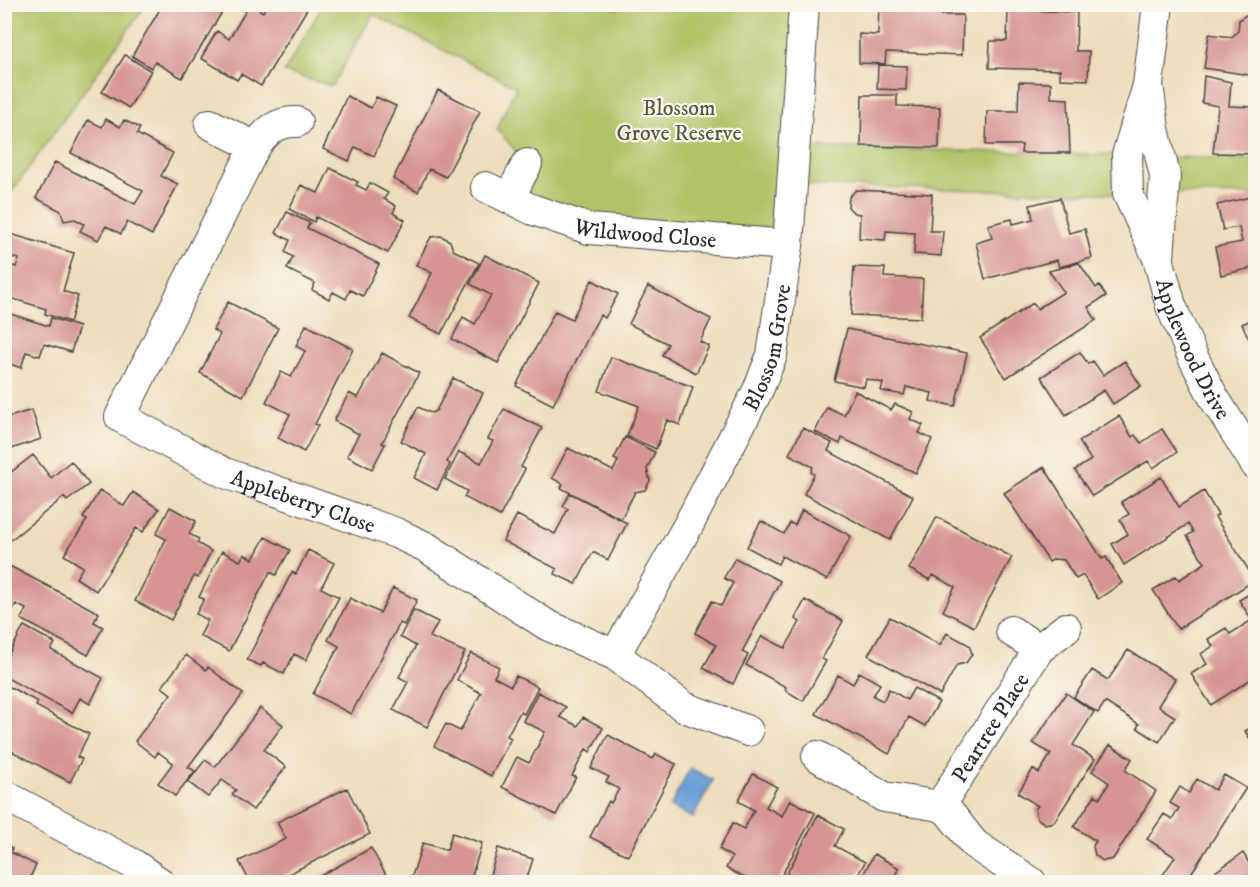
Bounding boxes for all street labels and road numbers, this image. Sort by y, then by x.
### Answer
street label: Wildwood Close [569,212,718,254]
street label: Applewood Drive [1149,276,1236,425]
street label: Blossom Grove [737,282,797,416]
street label: Appleberry Close [227,464,379,540]
street label: Peartree Place [946,668,1036,788]

